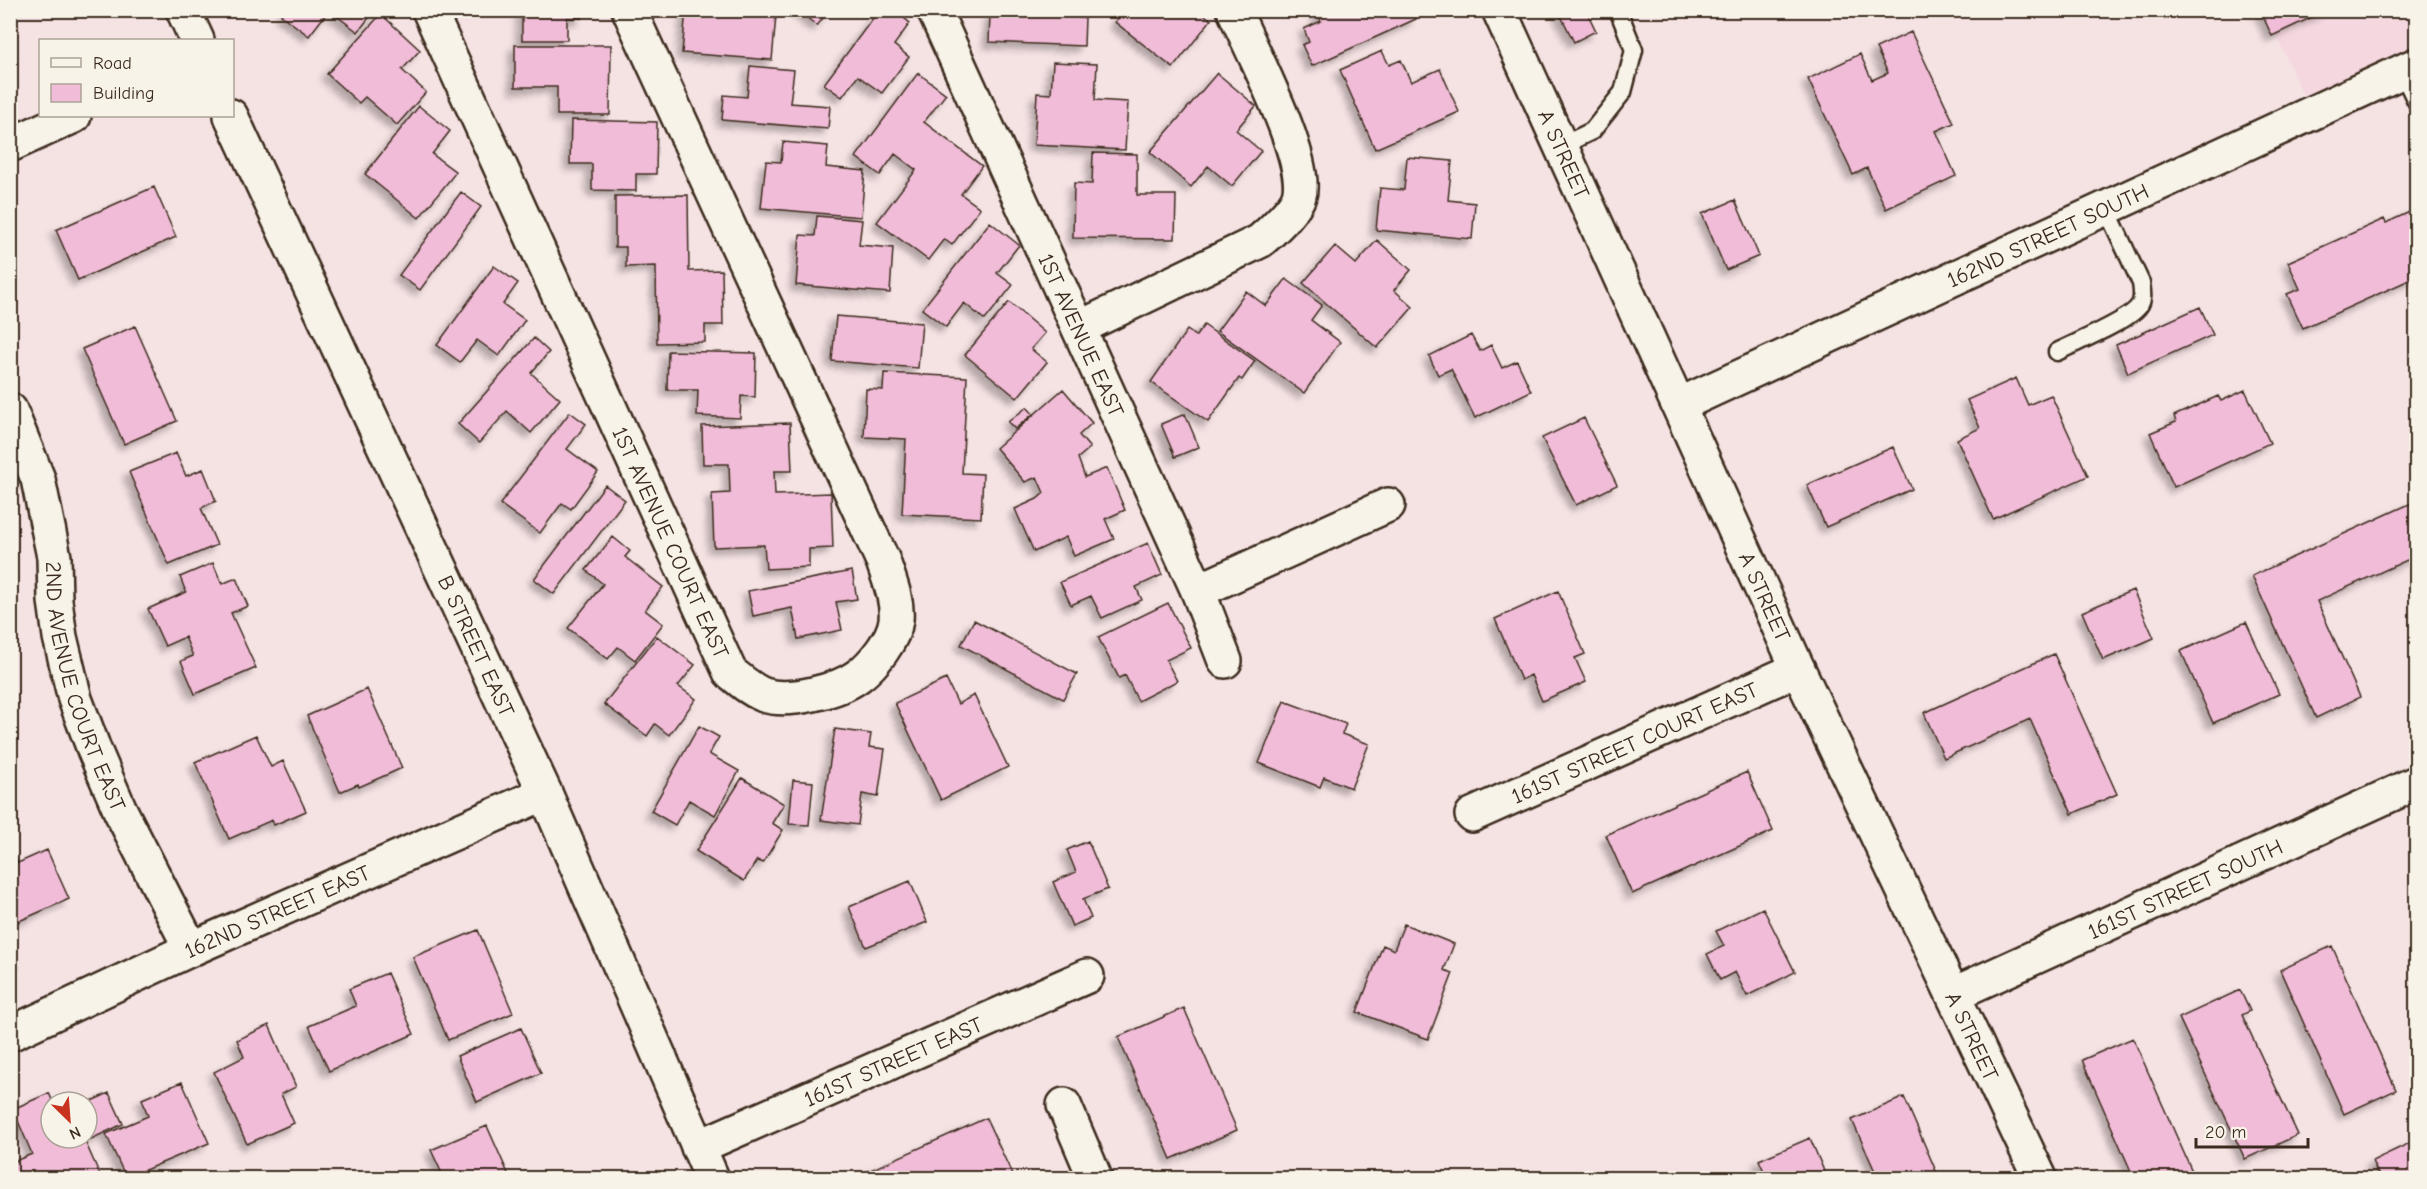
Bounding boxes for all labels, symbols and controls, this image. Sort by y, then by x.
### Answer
legend [39,39,234,117]
text: Road [93,53,132,74]
text: Building [93,83,155,104]
street label: A STREET [1532,106,1595,203]
street label: 162ND STREET SOUTH [1943,178,2153,293]
street label: 1ST AVENUE EAST [1032,250,1129,422]
street label: 1ST AVENUE COURT EAST [606,423,734,663]
street label: A STREET [1733,548,1796,646]
street label: 2ND AVENUE COURT EAST [40,561,131,816]
street label: B STREET EAST [432,571,520,721]
street label: 161ST STREET COURT EAST [1508,676,1763,810]
street label: 161ST STREET SOUTH [2084,834,2287,945]
street label: 162ND STREET EAST [181,860,375,964]
street label: A STREET [1939,988,2004,1085]
street label: 161ST STREET EAST [800,1011,987,1113]
north arrow [39,1090,99,1150]
scale bar [2196,1111,2308,1149]
text: N [66,1122,83,1143]
text: 20 m [2205,1122,2246,1143]

